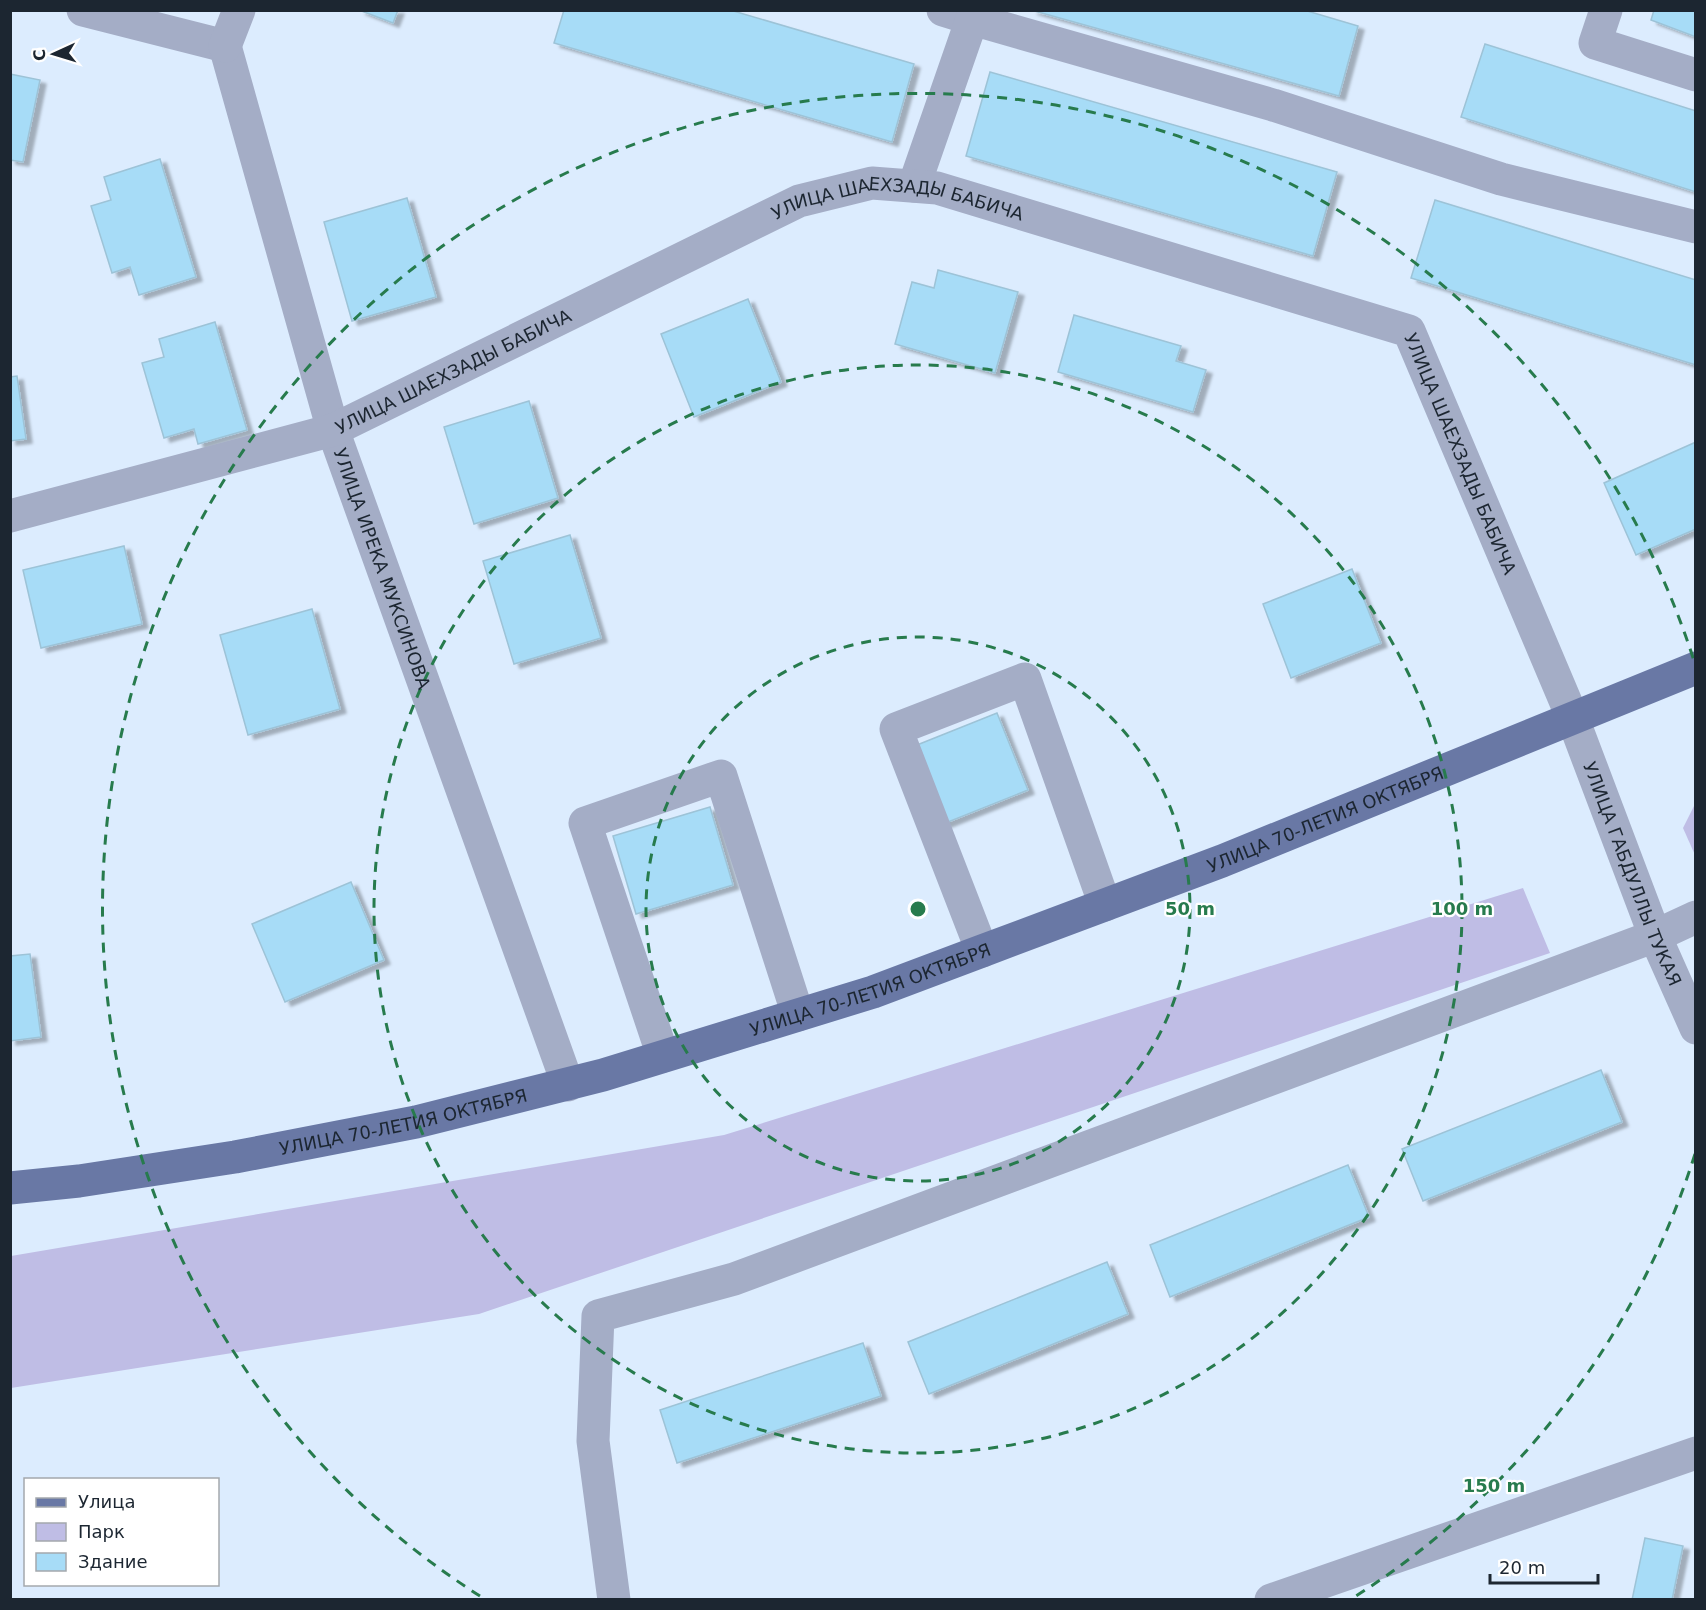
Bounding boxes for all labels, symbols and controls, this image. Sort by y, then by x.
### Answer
north arrow [24,24,84,84]
text: С [30,48,49,62]
text: УЛИЦА ШАЕХЗАДЫ БАБИЧА [768,172,1027,224]
street label: УЛИЦА ШАЕХЗАДЫ БАБИЧА [768,206,1028,228]
street label: УЛИЦА ШАЕХЗАДЫ БАБИЧА [332,304,575,438]
street label: УЛИЦА ШАЕХЗАДЫ БАБИЧА [1400,330,1521,578]
street label: УЛИЦА ИРЕКА МУКСИНОВА [330,445,436,692]
street label: УЛИЦА ГАБДУЛЛЫ ТУКАЯ [1580,759,1686,989]
street label: УЛИЦА 70-ЛЕТИЯ ОКТЯБРЯ [1204,762,1446,876]
text: 50 m [1165,898,1215,919]
text: 100 m [1431,898,1493,919]
centre of rings [908,899,928,919]
street label: УЛИЦА 70-ЛЕТИЯ ОКТЯБРЯ [747,938,994,1040]
street label: УЛИЦА 70-ЛЕТИЯ ОКТЯБРЯ [277,1084,529,1159]
text: 150 m [1463,1475,1525,1496]
legend [24,1478,219,1586]
text: Улица [78,1491,135,1512]
text: Парк [78,1521,125,1542]
scale bar [1490,1547,1598,1585]
text: Здание [78,1551,148,1572]
text: 20 m [1499,1557,1545,1578]

